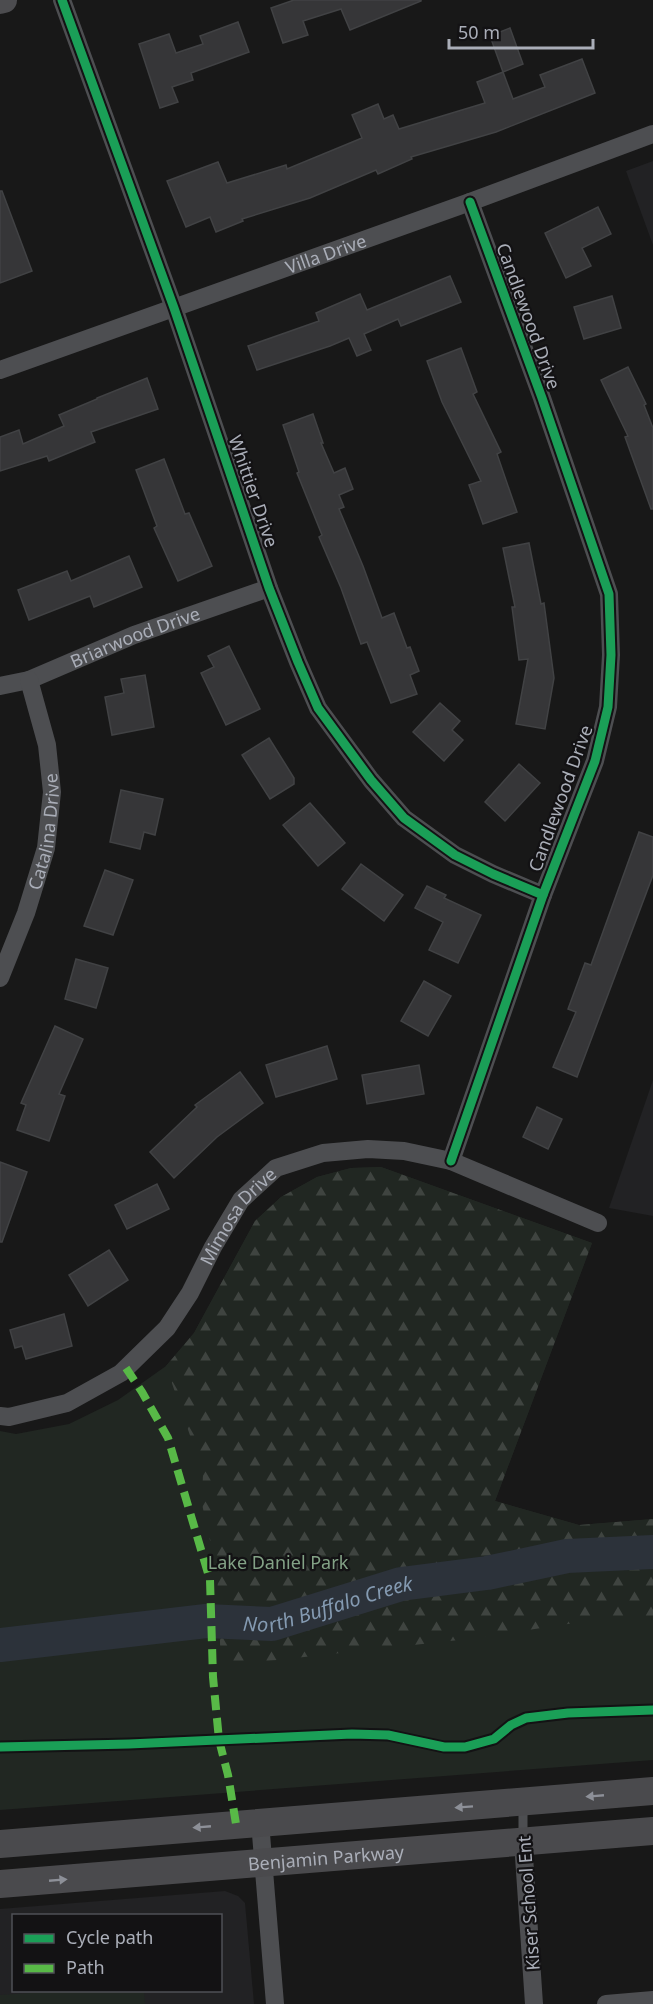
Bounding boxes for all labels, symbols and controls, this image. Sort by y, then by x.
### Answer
scale bar [449,12,593,50]
text: 50 m [458,20,500,44]
street label: Villa Drive [282,228,369,279]
street label: Candlewood Drive [491,239,567,393]
street label: Whittier Drive [224,432,284,550]
street label: Briarwood Drive [66,601,203,673]
street label: Candlewood Drive [522,721,598,875]
street label: Catalina Drive [22,772,64,893]
street label: Mimosa Drive [194,1162,281,1269]
park label: Lake Daniel Park [208,1550,349,1574]
water label: North Buffalo Creek [242,1569,415,1638]
one-way arrow [585,1791,604,1801]
one-way arrow [455,1802,474,1811]
one-way arrow [192,1822,211,1832]
street label: Kiser School Ent [511,1834,545,1971]
street label: Benjamin Parkway [247,1839,406,1876]
one-way arrow [49,1875,68,1884]
legend [12,1914,222,1992]
text: Cycle path [66,1925,153,1949]
text: Path [66,1955,105,1979]

